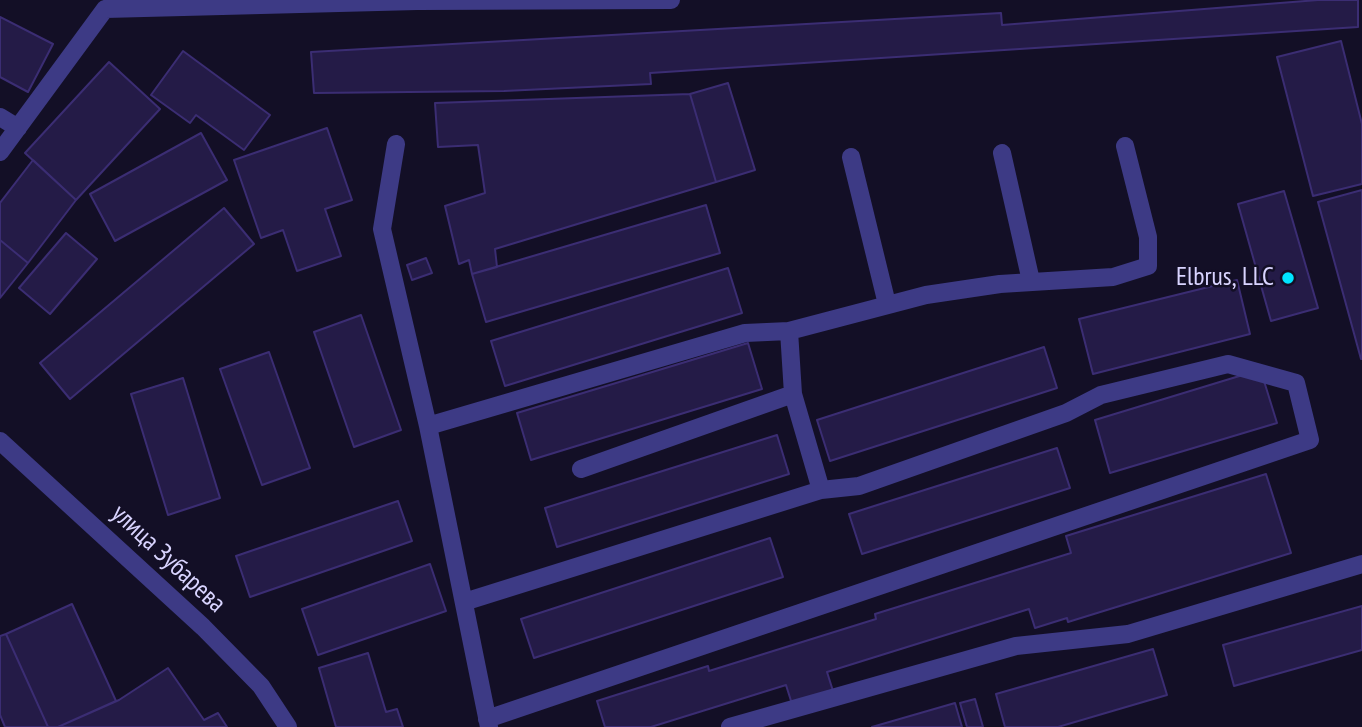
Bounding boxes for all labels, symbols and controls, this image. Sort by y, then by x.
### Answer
place label: Elbrus, LLC [1176,262,1274,294]
marker: Elbrus, LLC [1280,270,1296,286]
street label: улица Зубарева [105,498,231,620]

